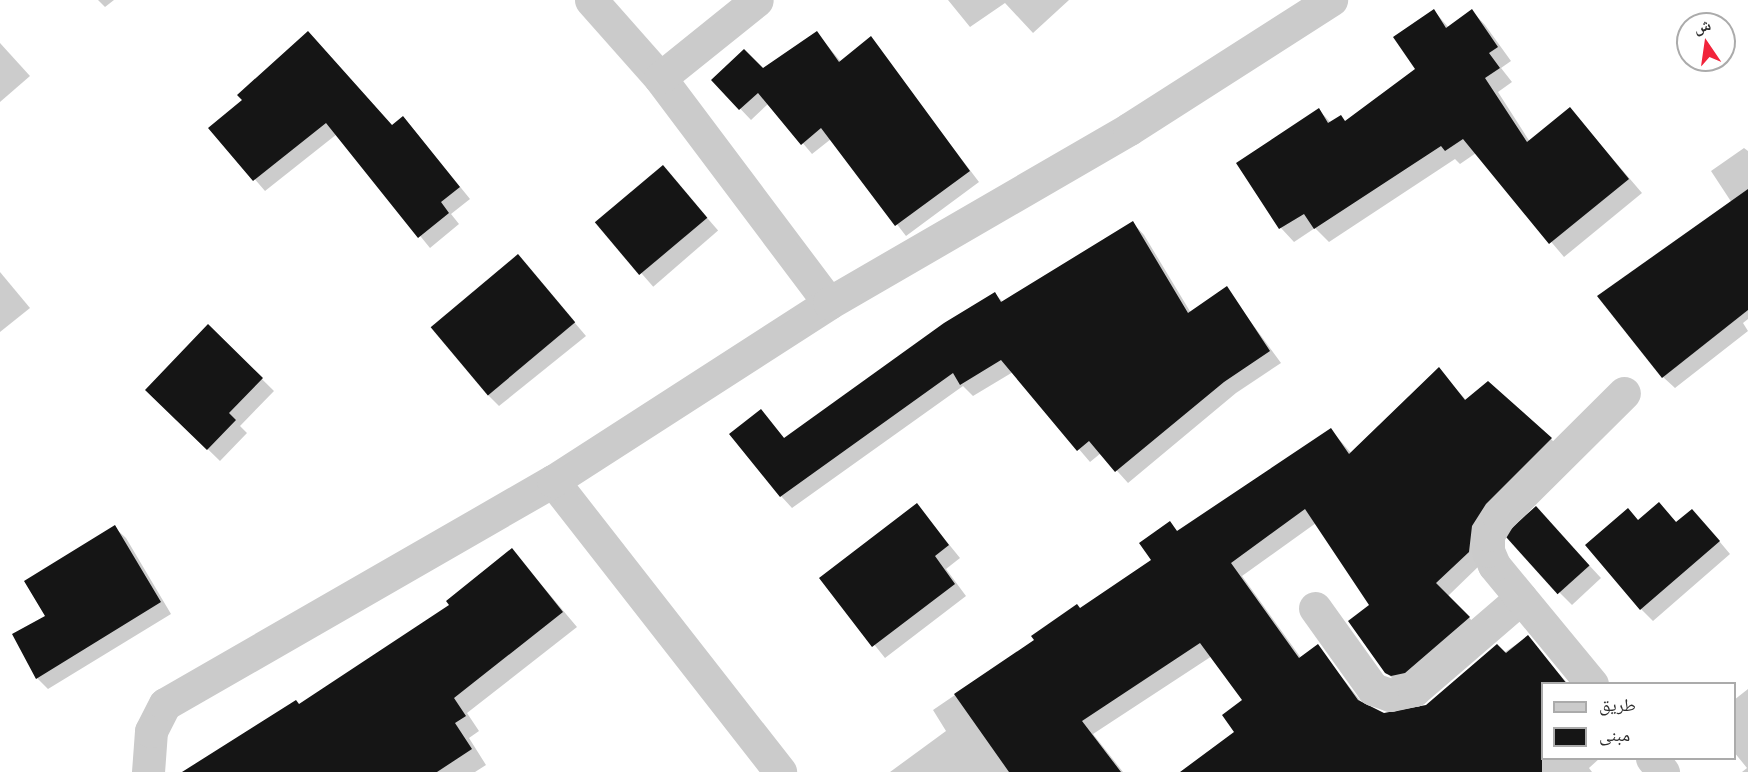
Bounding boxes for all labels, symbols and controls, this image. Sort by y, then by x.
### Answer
north arrow [1676,12,1736,72]
text: ش [1692,15,1713,37]
legend [1541,682,1736,760]
text: طريق [1599,694,1636,716]
text: مبنى [1599,724,1630,746]

